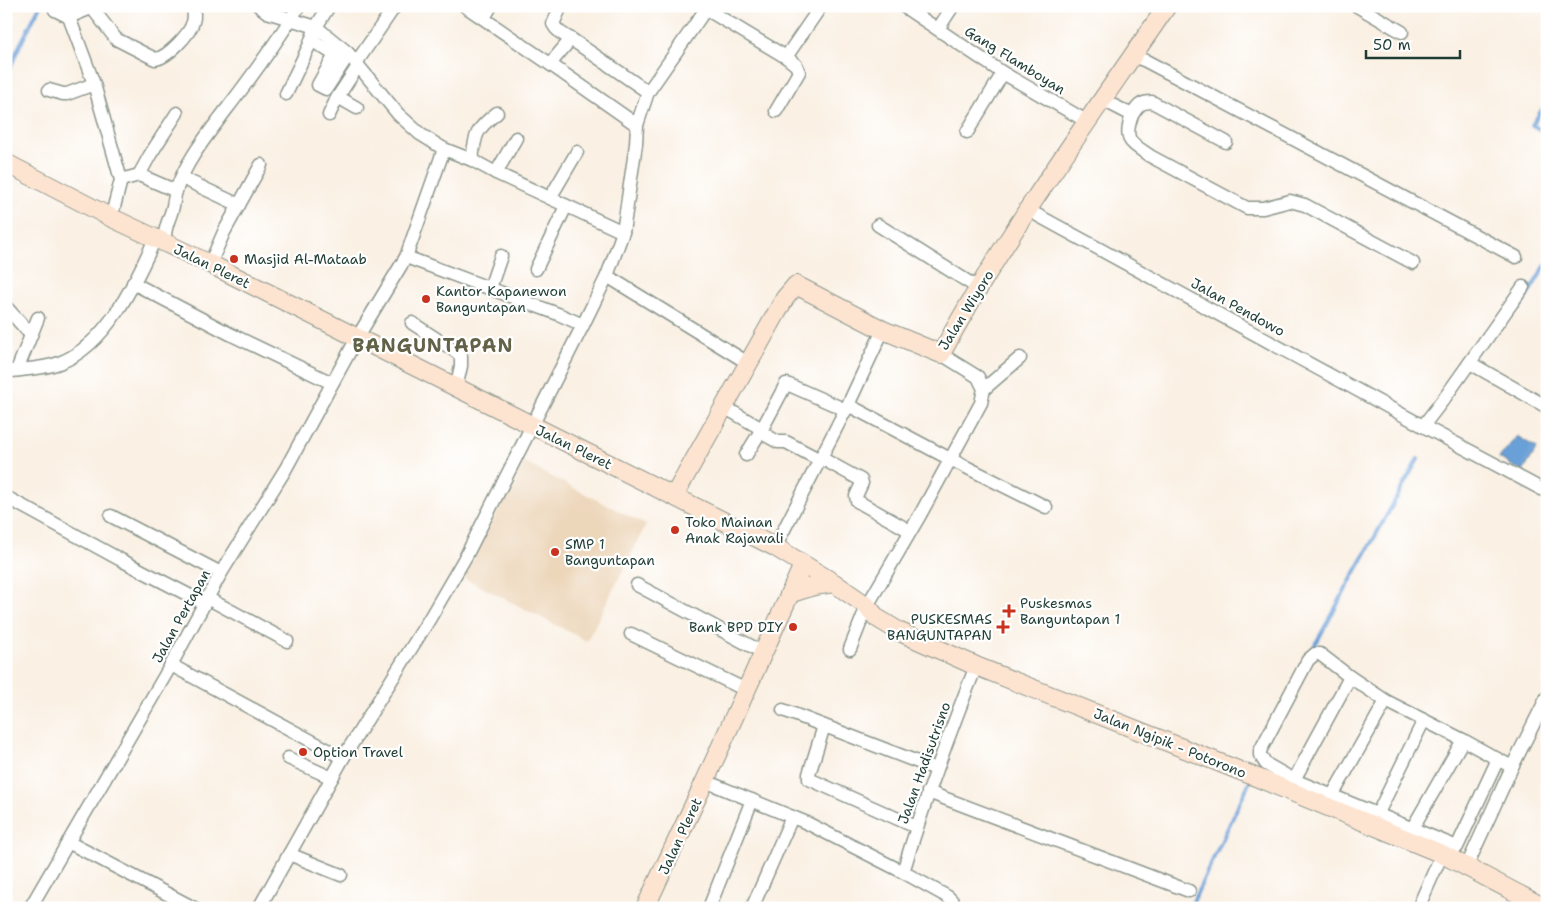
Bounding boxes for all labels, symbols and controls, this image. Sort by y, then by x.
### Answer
street label: Gang Flamboyan [961,22,1069,98]
scale bar [1366,28,1459,60]
text: 50 m [1373,35,1411,55]
street label: Jalan Pleret [171,240,253,292]
place label: Masjid Al-Mataab [244,250,367,268]
marker: Masjid Al-Mataab [228,253,240,265]
street label: Jalan Wiyoro [934,267,998,353]
street label: Jalan Pendowo [1188,274,1288,340]
place label: Kantor Kapanewon Banguntapan [436,282,567,316]
marker: Kantor Kapanewon Banguntapan [420,293,432,305]
district label: BANGUNTAPAN [353,333,513,358]
street label: Jalan Pleret [533,421,615,473]
place label: Toko Mainan Anak Rajawali [685,513,784,547]
marker: Toko Mainan Anak Rajawali [669,524,681,536]
place label: SMP 1 Banguntapan [565,535,655,569]
marker: SMP 1 Banguntapan [549,546,561,558]
street label: Jalan Pertapan [148,566,214,666]
place label: Puskesmas Banguntapan 1 [1020,594,1120,628]
marker: Puskesmas Banguntapan 1 [1002,604,1016,618]
place label: PUSKESMAS BANGUNTAPAN [887,610,992,644]
place label: Bank BPD DIY [689,618,784,636]
marker: PUSKESMAS BANGUNTAPAN [996,620,1010,634]
marker: Bank BPD DIY [787,621,799,633]
street label: Jalan Hadisutrisno [894,700,954,826]
street label: Jalan Ngipik - Potorono [1091,704,1249,782]
place label: Option Travel [313,743,404,761]
marker: Option Travel [297,746,309,758]
street label: Jalan Pleret [654,795,706,877]

